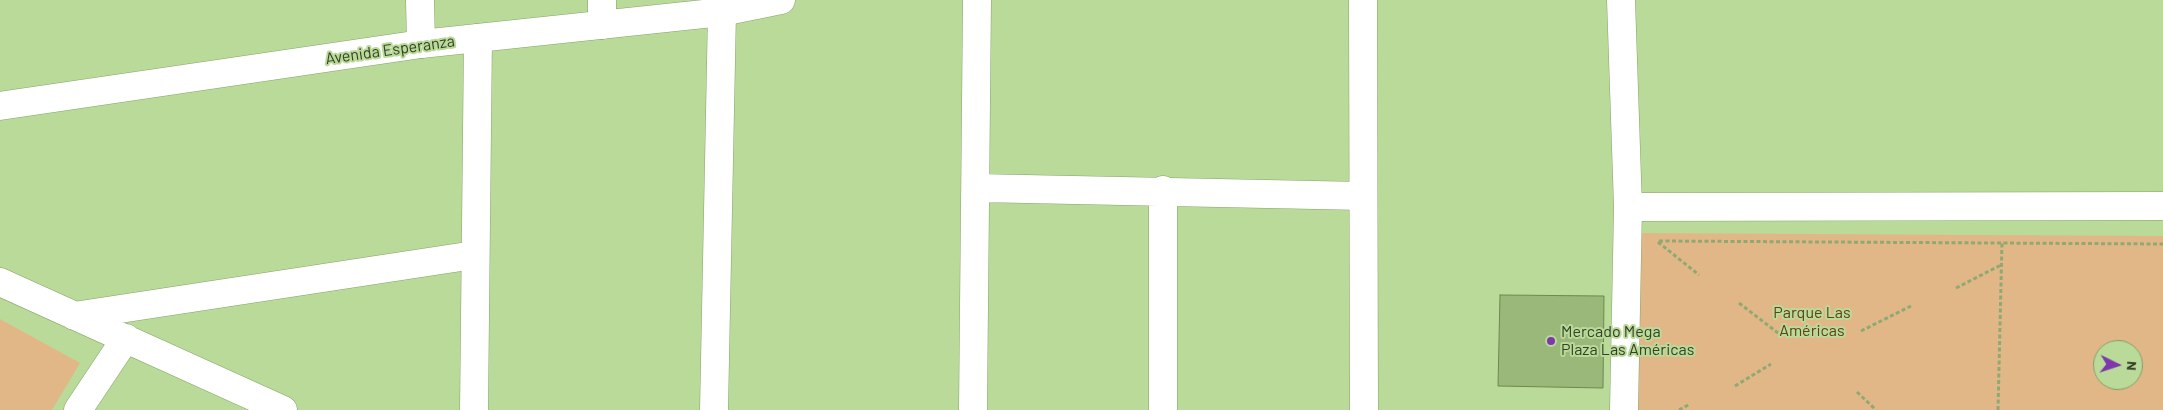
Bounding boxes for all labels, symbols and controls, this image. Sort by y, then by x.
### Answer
street label: Avenida Esperanza [324,31,456,69]
park label: Parque Las Américas [1773,303,1851,341]
place label: Mercado Mega Plaza Las Américas [1561,322,1694,360]
marker: Mercado Mega Plaza Las Américas [1545,335,1557,347]
north arrow [2093,340,2143,390]
text: N [2124,361,2141,371]

